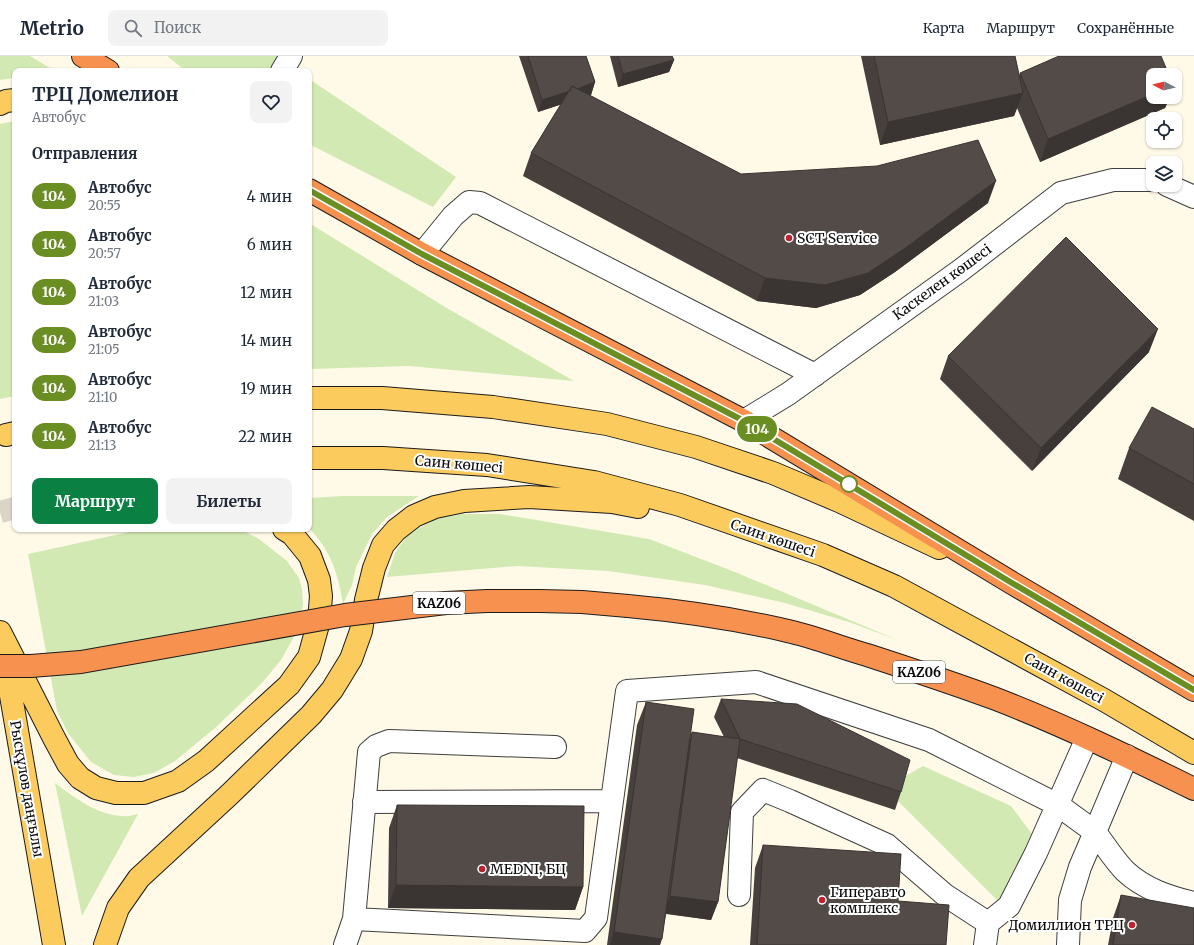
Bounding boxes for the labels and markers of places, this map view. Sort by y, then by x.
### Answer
place label: SCT Service [797,229,877,247]
marker: SCT Service [784,233,794,243]
unlabelled marker [840,475,858,493]
place label: MEDNI, БЦ [490,860,566,878]
marker: MEDNI, БЦ [477,864,487,874]
place label: Гиперавто комплекс [830,883,906,917]
marker: Гиперавто комплекс [817,895,827,905]
place label: Домиллион ТРЦ [1008,916,1124,934]
marker: Домиллион ТРЦ [1127,920,1137,930]

